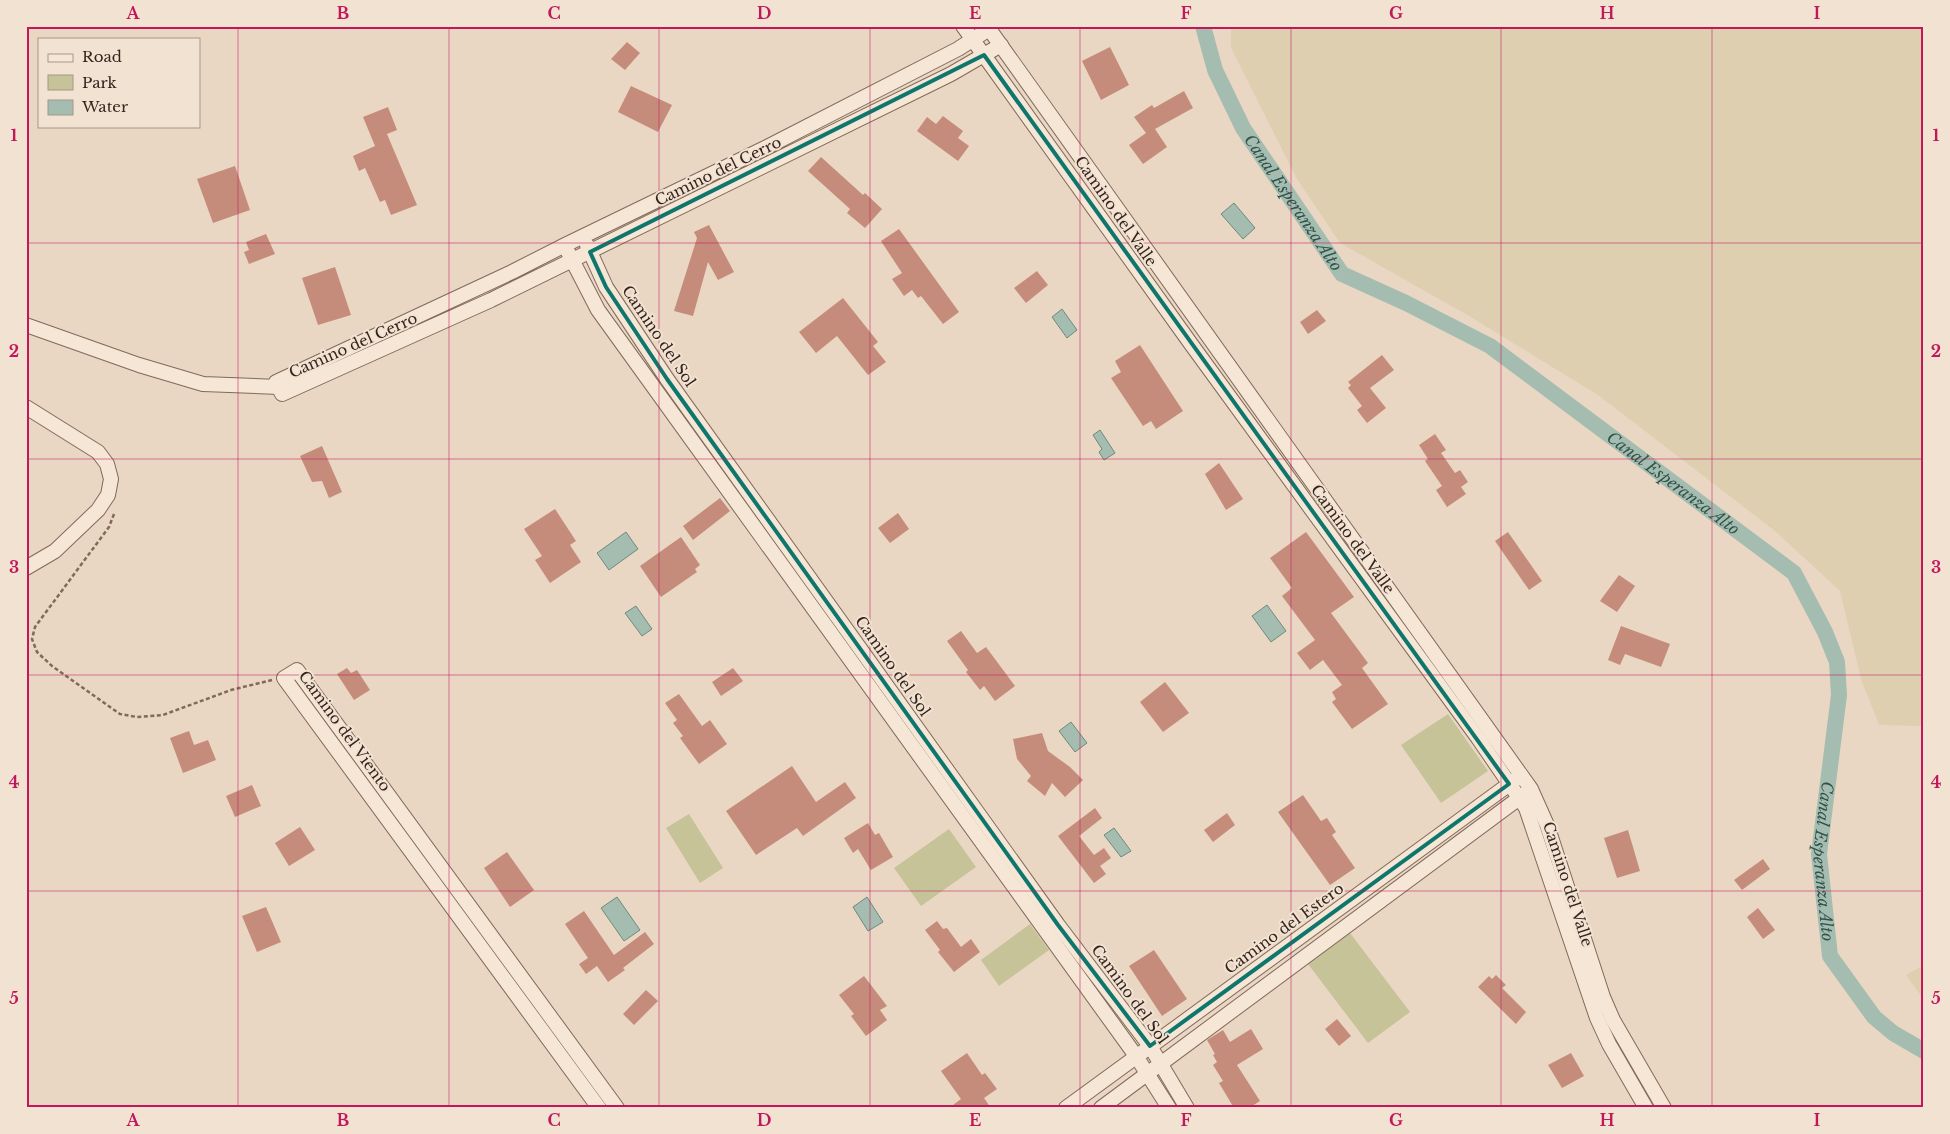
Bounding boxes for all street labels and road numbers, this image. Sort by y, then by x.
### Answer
street label: Camino del Cerro [652,132,785,210]
street label: Camino del Valle [1071,152,1161,270]
street label: Camino del Sol [618,282,700,390]
street label: Camino del Cerro [286,308,420,382]
street label: Camino del Valle [1307,481,1399,597]
street label: Camino del Sol [851,612,935,720]
street label: Camino del Viento [295,667,395,795]
street label: Camino del Valle [1539,819,1597,949]
street label: Camino del Estero [1221,878,1347,978]
street label: Camino del Sol [1088,941,1173,1048]

